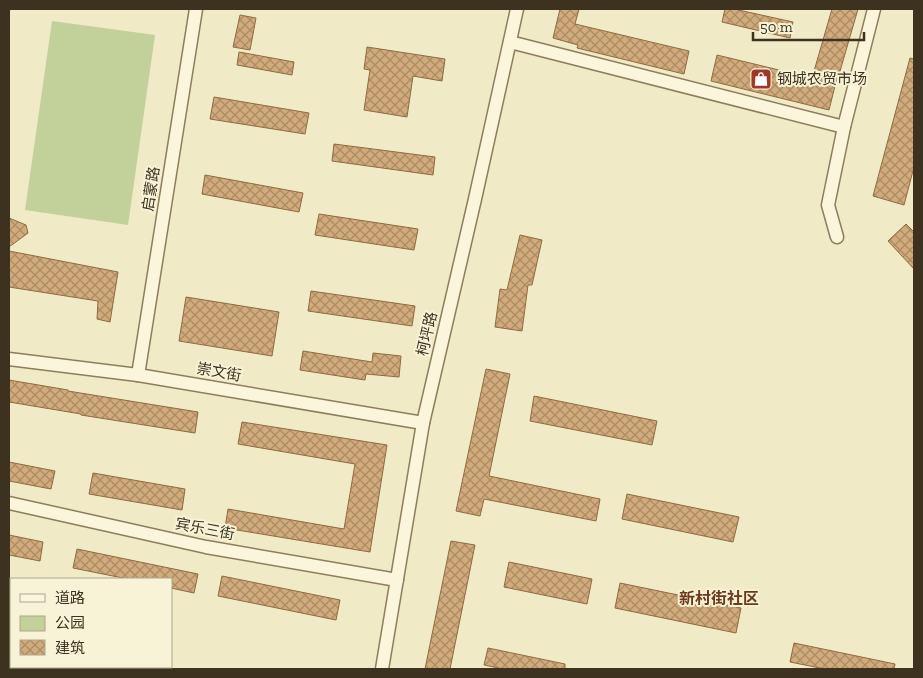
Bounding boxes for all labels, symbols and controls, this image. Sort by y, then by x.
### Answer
scale bar [753,10,864,42]
text: 50 m [760,18,793,36]
shop icon: 钢城农贸市场 [749,67,773,91]
place label: 钢城农贸市场 [777,70,867,88]
street label: 启蒙路 [139,165,163,213]
street label: 柯坪路 [413,310,441,358]
street label: 崇文街 [195,359,243,385]
street label: 宾乐三街 [174,514,236,544]
legend [10,578,172,668]
text: 道路 [55,589,85,607]
district label: 新村街社区 [679,589,759,608]
text: 公园 [55,614,85,632]
text: 建筑 [55,639,85,657]

